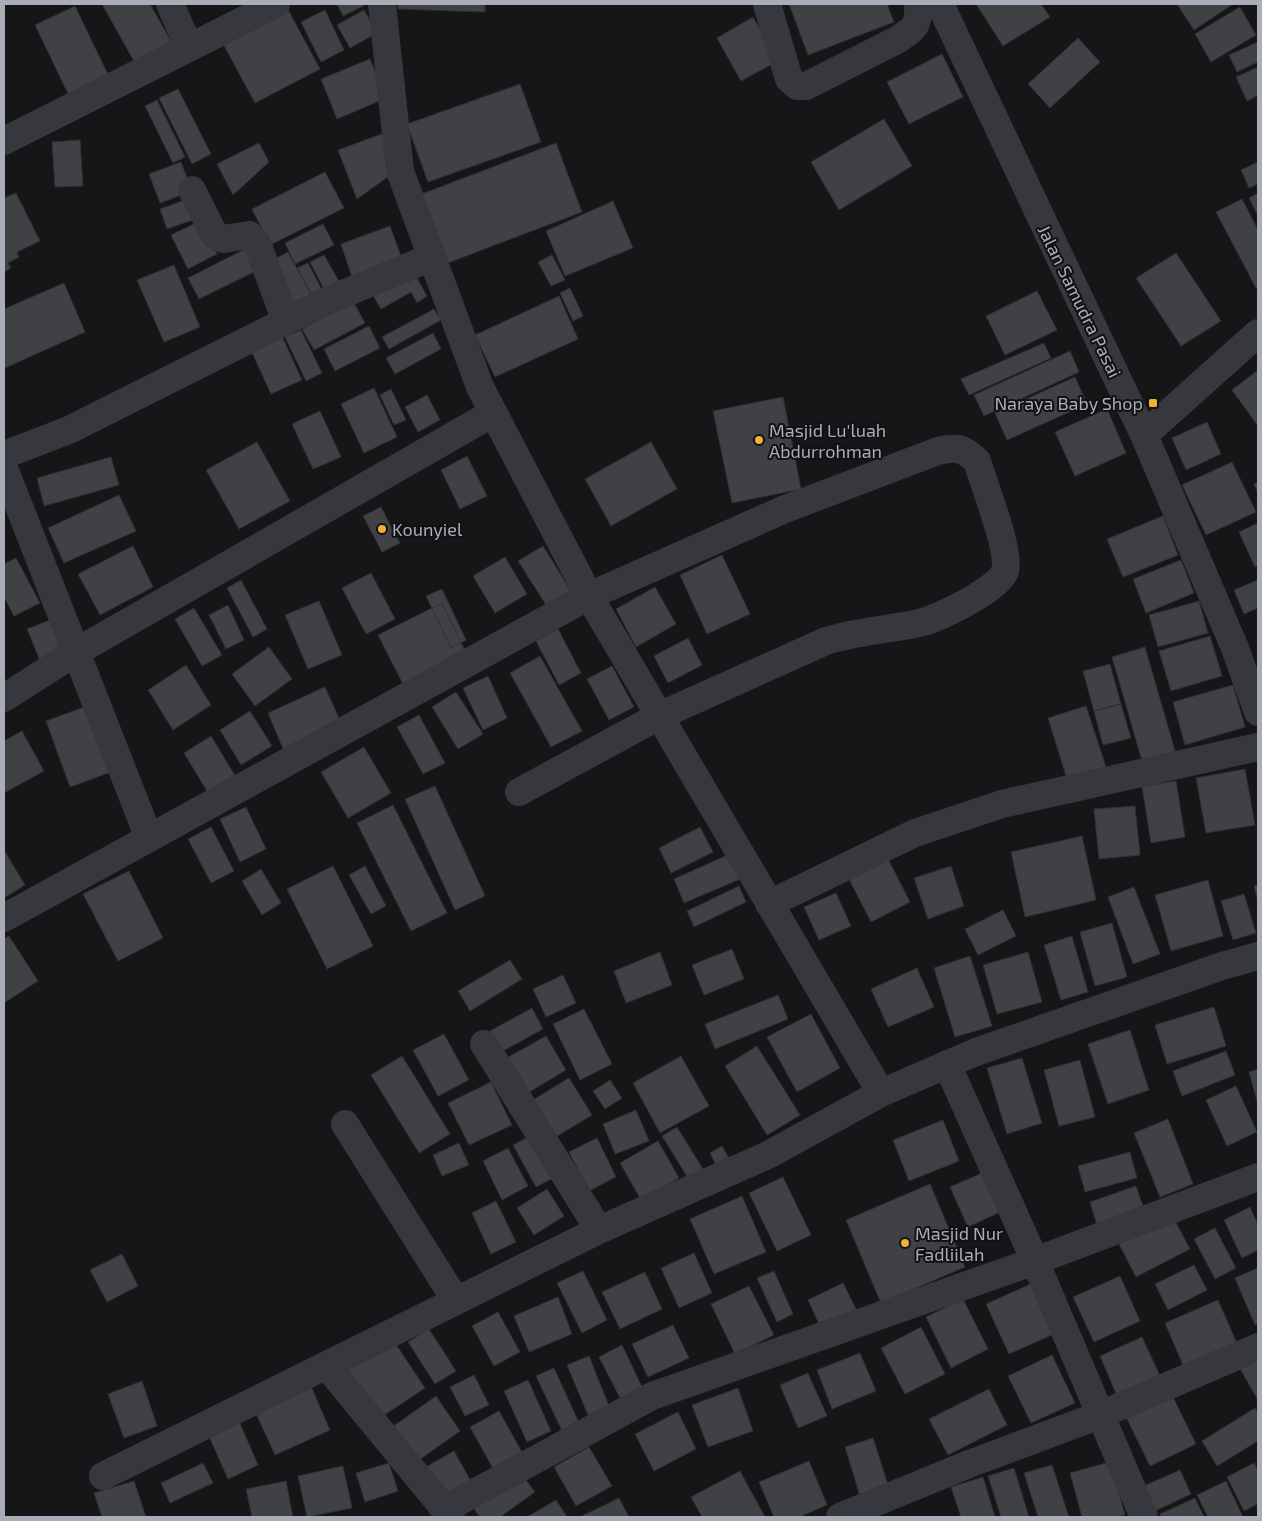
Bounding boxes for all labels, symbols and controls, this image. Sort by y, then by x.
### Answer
street label: Jalan Samudra Pasai [1033,221,1127,381]
place label: Naraya Baby Shop [994,392,1143,414]
marker: Naraya Baby Shop [1147,397,1159,409]
place label: Masjid Lu'luah Abdurrohman [769,419,886,462]
marker: Masjid Lu'luah Abdurrohman [753,434,765,446]
place label: Kounyiel [392,518,463,540]
marker: Kounyiel [376,523,388,535]
place label: Masjid Nur Fadliilah [915,1222,1003,1265]
marker: Masjid Nur Fadliilah [899,1237,911,1249]

